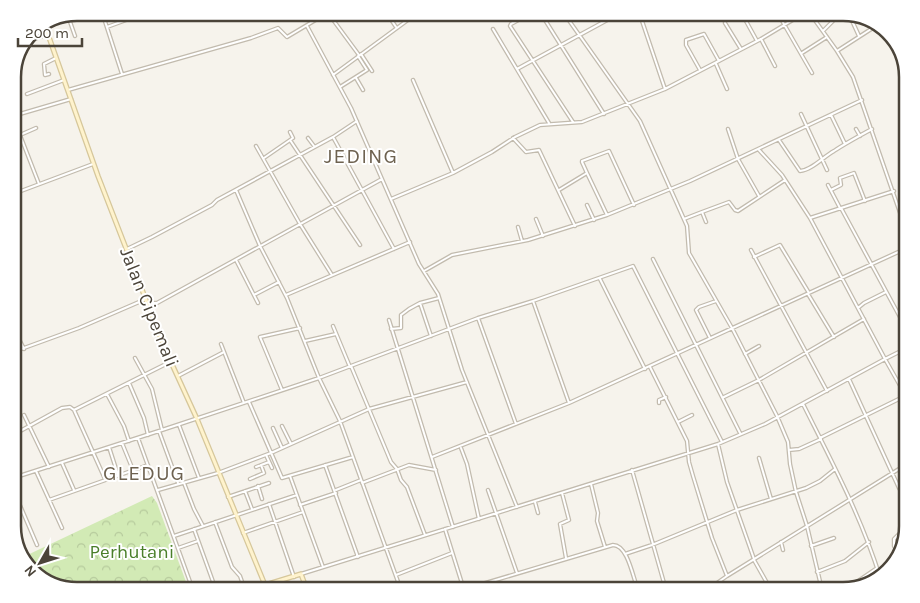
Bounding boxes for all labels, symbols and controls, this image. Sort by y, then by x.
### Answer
scale bar [18,15,81,47]
text: 200 m [25,24,69,42]
district label: JEDING [324,144,398,168]
street label: Jalan Cipemali [115,244,183,371]
district label: GLEDUG [103,461,185,485]
north arrow [15,538,65,588]
park label: Perhutani [90,541,174,563]
text: N [21,562,40,580]

